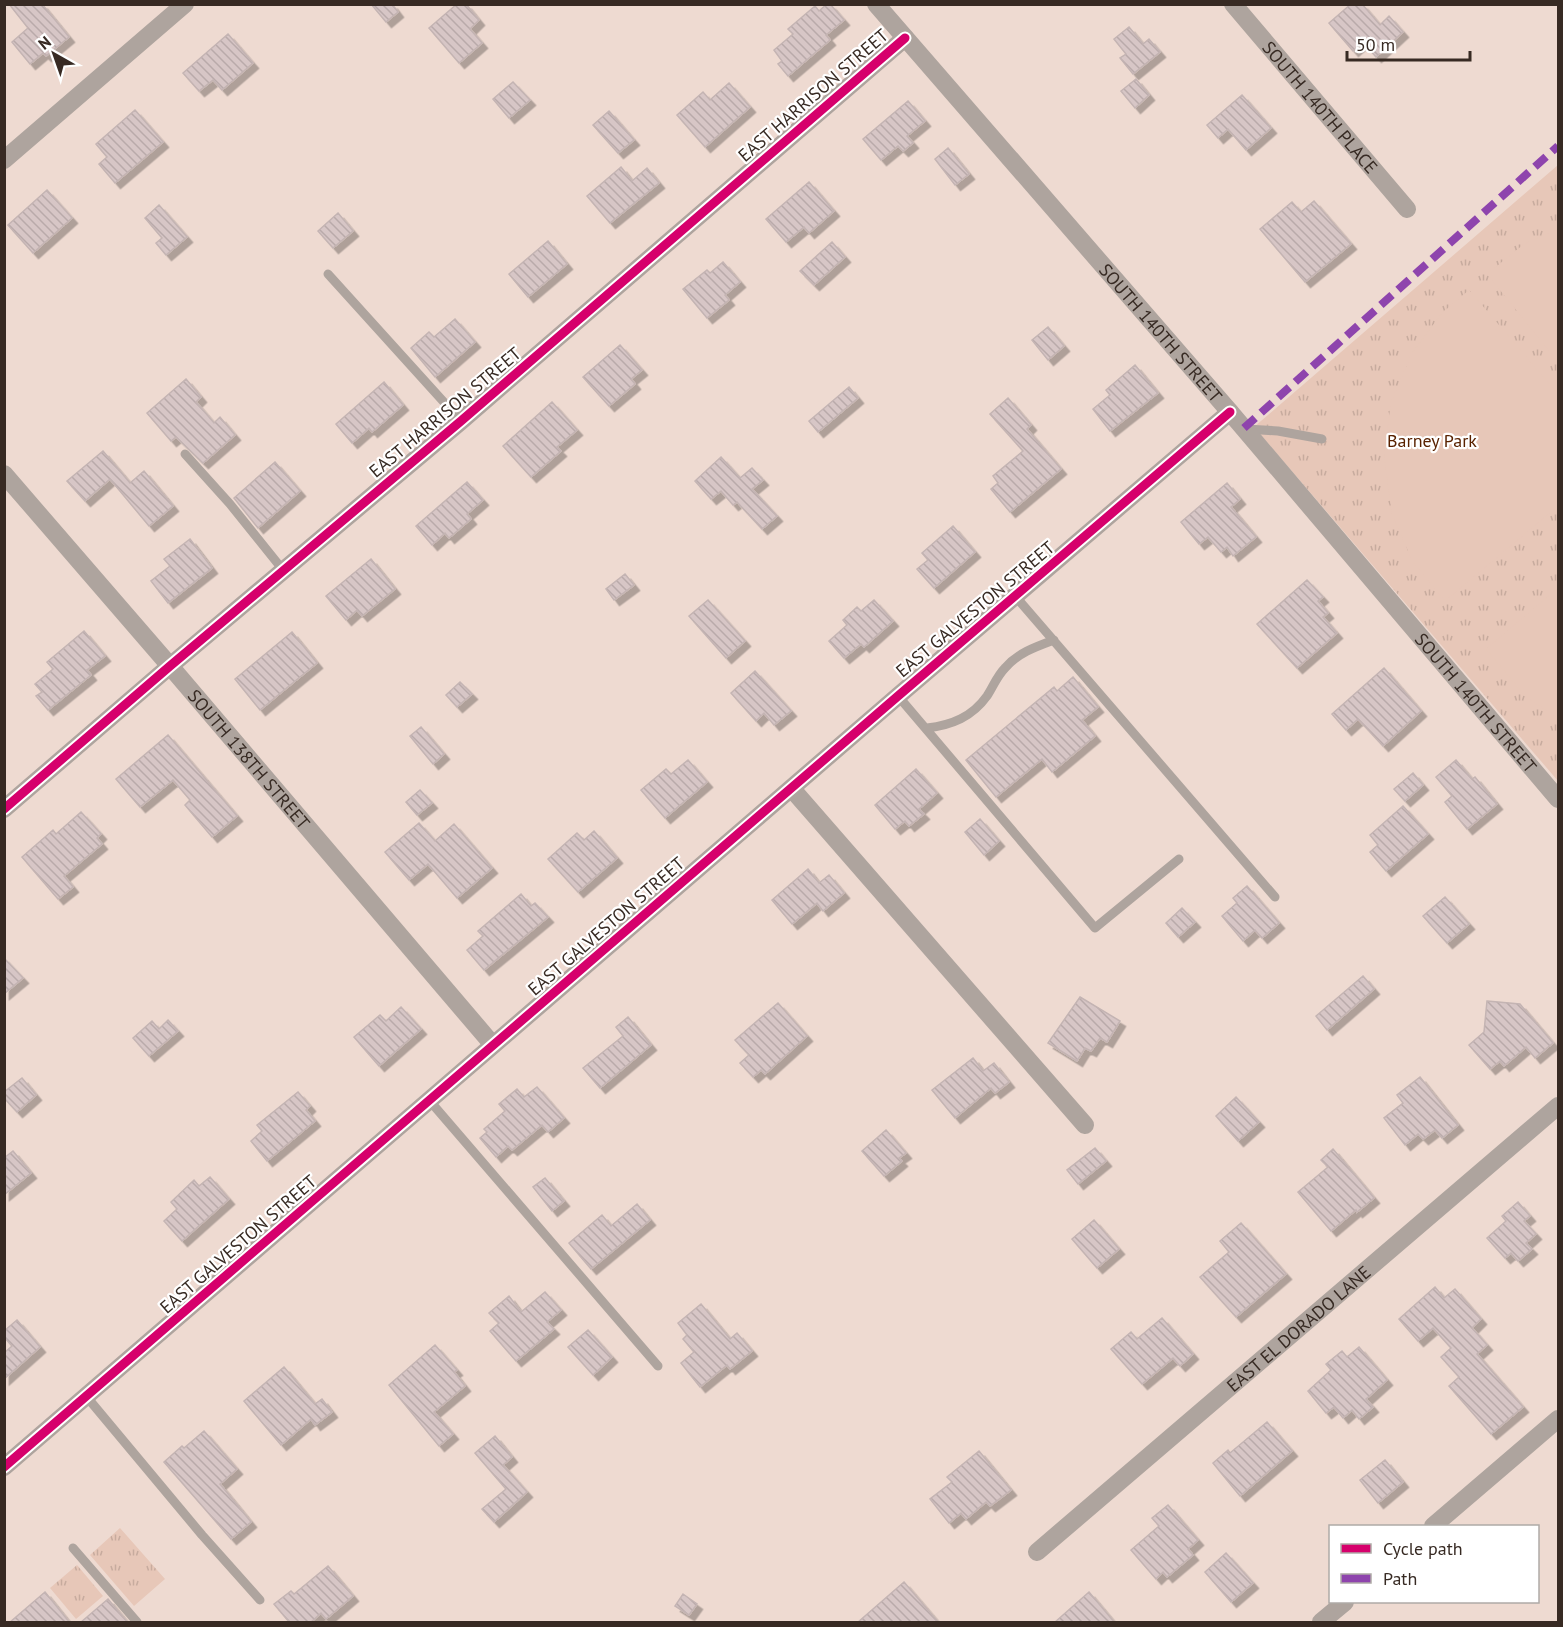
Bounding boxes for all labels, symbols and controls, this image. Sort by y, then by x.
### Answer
north arrow [24,24,84,84]
street label: EAST HARRISON STREET [733,24,893,166]
scale bar [1347,24,1470,62]
text: N [34,31,55,54]
text: 50 m [1356,33,1395,56]
street label: SOUTH 140TH PLACE [1258,36,1383,178]
street label: SOUTH 140TH STREET [1095,258,1228,407]
street label: EAST HARRISON STREET [364,342,526,482]
park label: Barney Park [1387,429,1477,452]
street label: EAST GALVESTON STREET [891,536,1059,682]
street label: SOUTH 140TH STREET [1410,628,1542,777]
street label: SOUTH 138TH STREET [183,684,315,834]
street label: EAST GALVESTON STREET [523,852,689,1000]
street label: EAST GALVESTON STREET [155,1170,321,1318]
street label: EAST EL DORADO LANE [1222,1260,1375,1396]
legend [1329,1525,1539,1603]
text: Cycle path [1383,1537,1463,1560]
text: Path [1383,1567,1417,1590]

